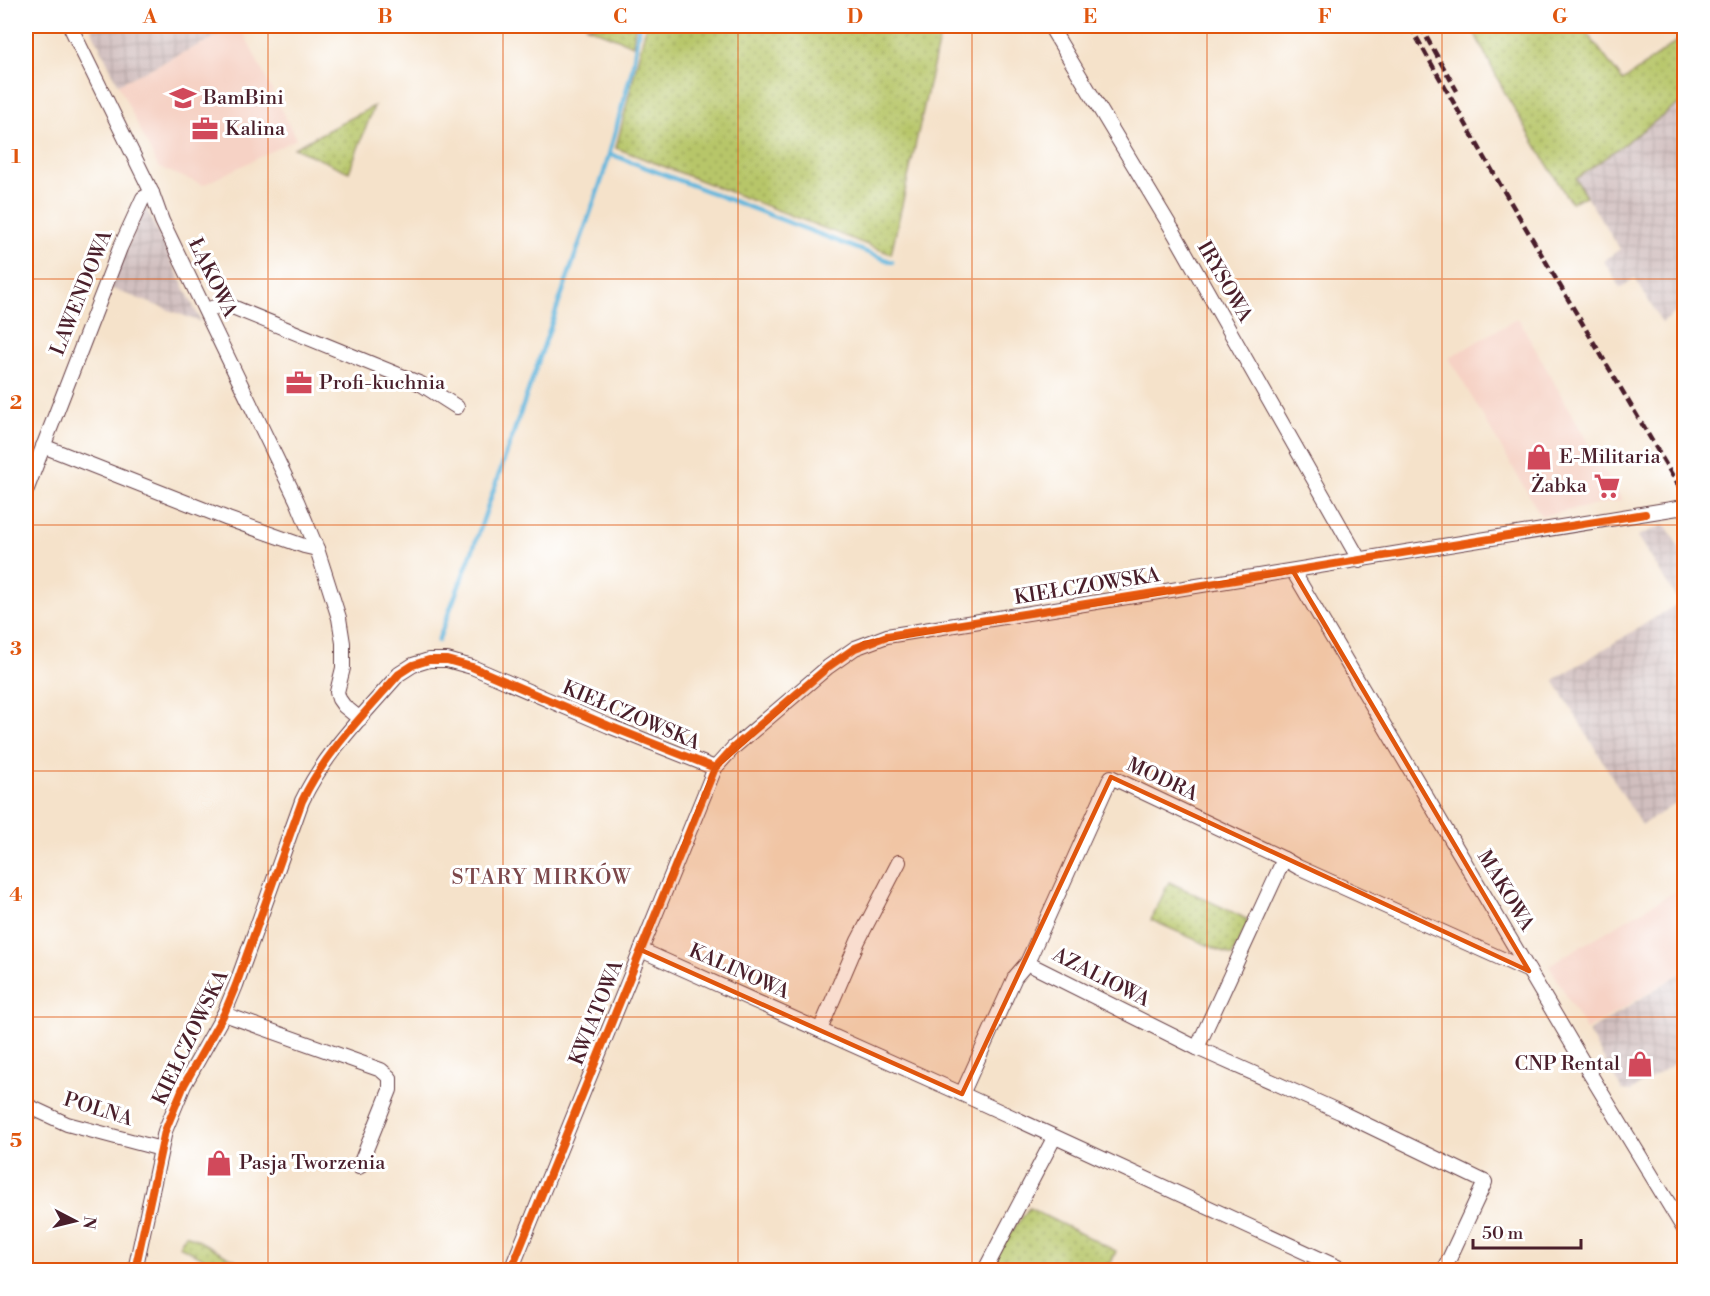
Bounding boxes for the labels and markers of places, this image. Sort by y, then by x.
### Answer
school or university icon: BamBini [168,83,198,113]
place label: BamBini [202,86,284,111]
office icon: Kalina [190,114,220,144]
place label: Kalina [225,117,286,142]
office icon: Profi-kuchnia [284,368,314,398]
place label: Profi-kuchnia [319,371,446,396]
shop icon: E-Militaria [1524,442,1554,472]
place label: E-Militaria [1559,445,1661,470]
supermarket icon: Żabka [1592,471,1622,501]
place label: Żabka [1531,473,1588,499]
shop icon: CNP Rental [1625,1049,1655,1079]
place label: CNP Rental [1514,1052,1620,1077]
shop icon: Pasja Tworzenia [204,1148,234,1178]
place label: Pasja Tworzenia [239,1151,386,1176]

